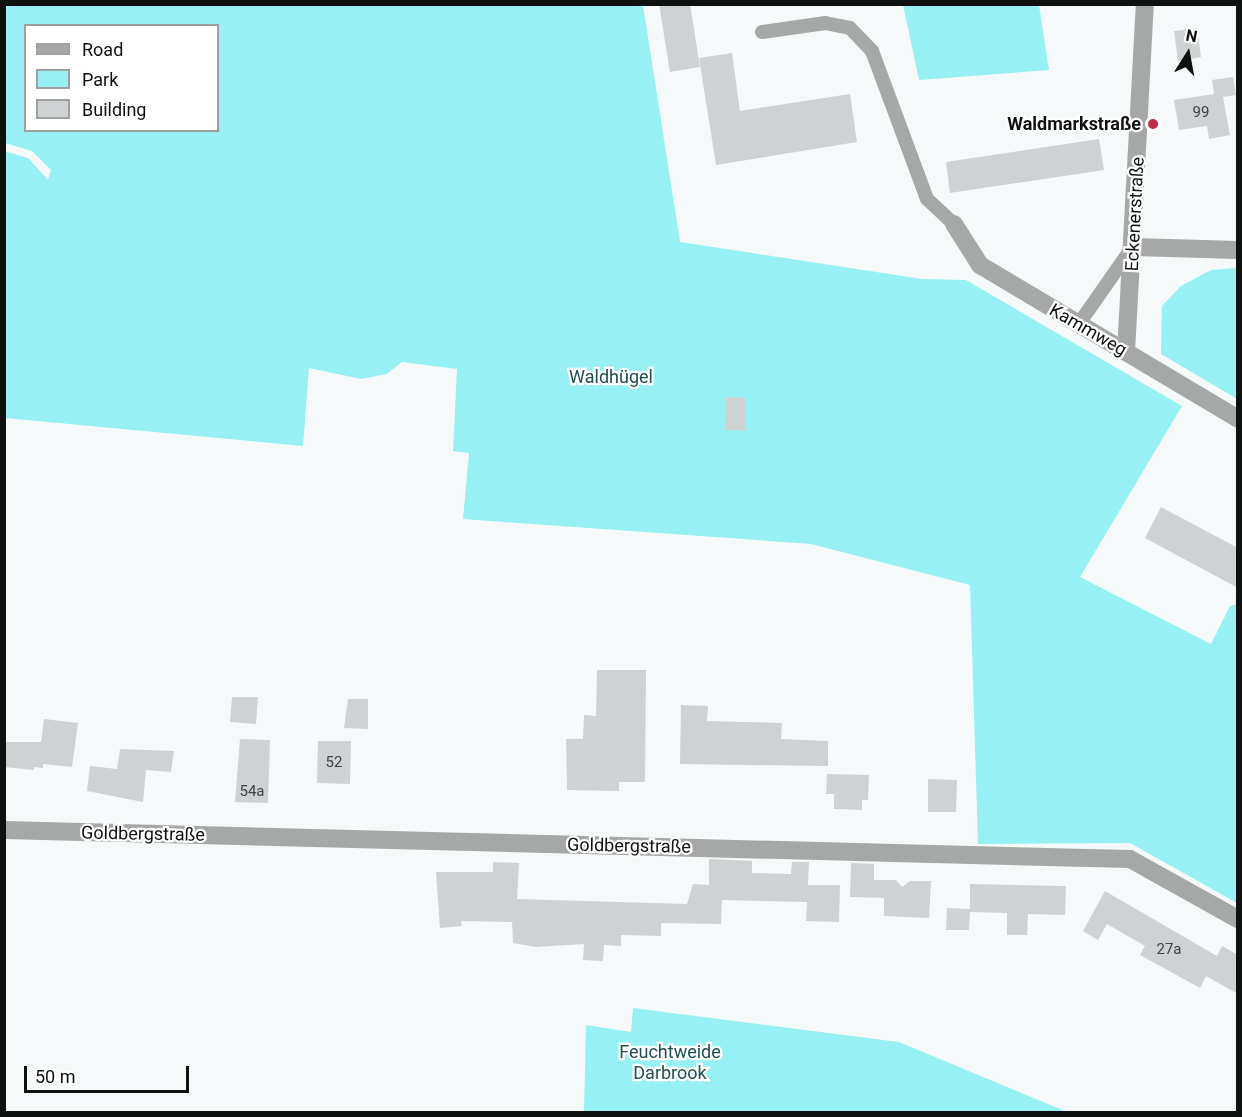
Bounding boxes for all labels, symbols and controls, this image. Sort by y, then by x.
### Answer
legend [24,24,219,132]
north arrow [1158,24,1218,84]
text: N [1184,25,1199,46]
text: Road [82,39,123,60]
text: Park [82,69,118,90]
text: Building [82,99,146,120]
house number: 99 [1193,104,1209,122]
place label: Waldmarkstraße [1007,113,1141,135]
marker: Waldmarkstraße [1146,117,1160,131]
street label: Eckenerstraße [1121,156,1149,272]
street label: Kammweg [1045,299,1131,361]
park label: Waldhügel [569,366,653,388]
house number: 52 [326,754,342,772]
house number: 54a [239,783,265,801]
street label: Goldbergstraße [81,822,205,846]
street label: Goldbergstraße [567,834,691,858]
house number: 27a [1156,941,1182,959]
park label: Feuchtweide Darbrook [619,1042,721,1084]
scale bar [27,1054,192,1092]
text: 50 m [35,1066,75,1087]

